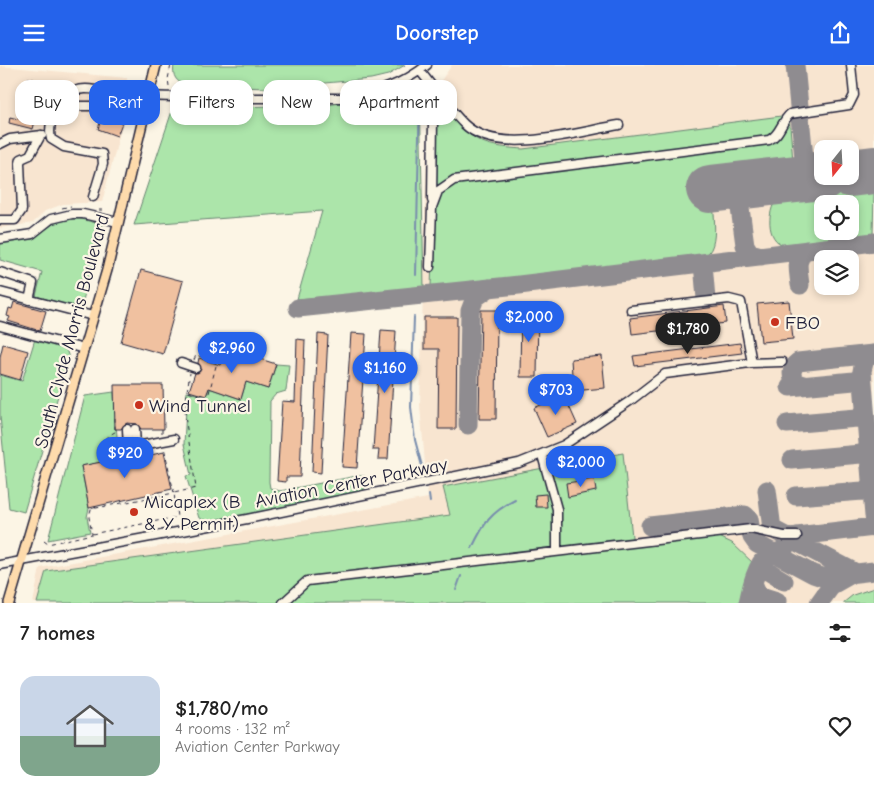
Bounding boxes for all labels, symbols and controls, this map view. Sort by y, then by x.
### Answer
icon: menu [20,19,48,47]
icon: share [826,19,854,47]
text: Doorstep [395,20,479,46]
chip: Buy [15,80,79,125]
chip: Rent [89,80,160,125]
chip: Filters [170,80,253,125]
chip: New [263,80,330,125]
chip: Apartment [340,80,457,125]
north arrow [814,140,859,185]
map controls [814,140,859,295]
button: locate [814,195,859,240]
street label: South Clyde Morris Boulevard [30,212,114,451]
button: layers [814,250,859,295]
pin: $2,000 [488,301,570,343]
text: $2,000 [505,308,553,326]
place label: FBO [785,312,820,334]
pin: $1,780 [647,313,729,355]
marker: FBO [769,316,781,328]
text: $1,780 [666,320,710,338]
pin: $2,960 [191,331,273,374]
text: $2,960 [209,339,255,357]
pin: $1,160 [344,351,426,394]
text: $1,160 [364,359,406,377]
pin: $703 [526,373,586,416]
text: $703 [539,381,573,399]
place label: Wind Tunnel [149,395,251,417]
marker: Wind Tunnel [133,399,145,411]
pin: $920 [95,437,155,479]
text: $920 [107,444,143,462]
pin: $2,000 [540,445,622,488]
street label: Aviation Center Parkway [253,453,450,512]
text: $2,000 [557,453,605,471]
place label: Micaplex (B & Y Permit) [144,491,241,535]
marker: Micaplex (B & Y Permit) [128,506,140,518]
icon: filters [826,619,854,647]
text: 7 homes [20,621,95,645]
icon: home [60,696,120,756]
text: $1,780/mo [175,696,268,720]
icon: heart [826,712,854,740]
text: 4 rooms · 132 m² [175,720,290,738]
text: Aviation Center Parkway [175,738,340,756]

